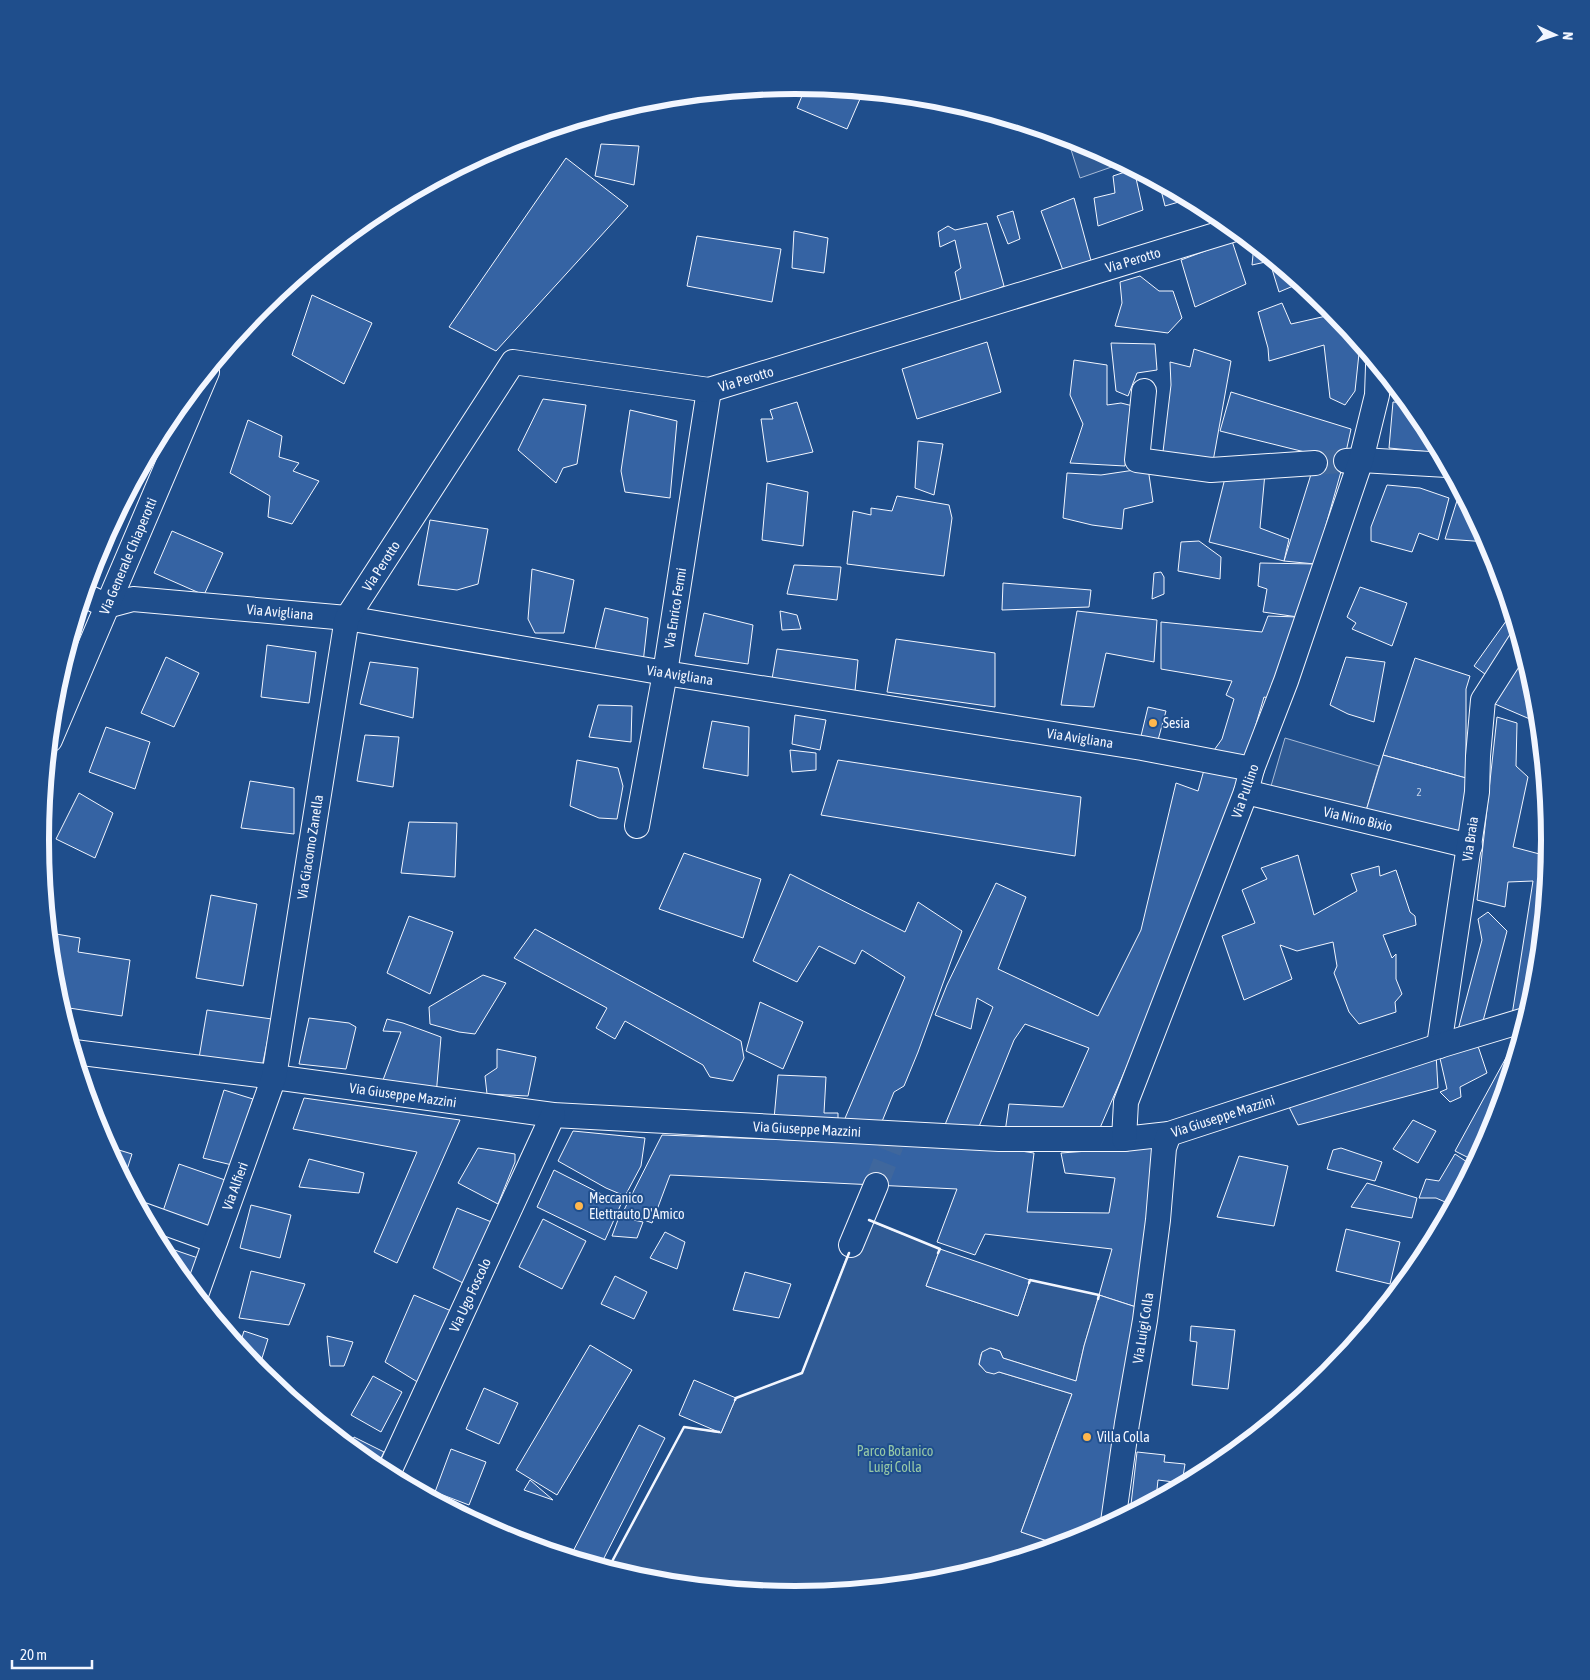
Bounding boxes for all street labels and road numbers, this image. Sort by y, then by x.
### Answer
street label: Via Perotto [1103,244,1163,276]
street label: Via Perotto [716,363,776,395]
street label: Via Generale Chiaperotti [96,495,160,617]
street label: Via Perotto [359,538,403,594]
street label: Via Enrico Fermi [661,567,689,649]
street label: Via Avigliana [246,601,314,623]
street label: Via Avigliana [646,662,714,688]
street label: Via Avigliana [1046,725,1114,751]
street label: Via Pullino [1228,762,1262,820]
street label: Via Giacomo Zanella [294,793,326,901]
street label: Via Nino Bixio [1322,803,1394,835]
street label: Via Braia [1459,815,1481,863]
street label: Via Giuseppe Mazzini [348,1080,458,1110]
street label: Via Giuseppe Mazzini [1169,1092,1277,1140]
street label: Via Giuseppe Mazzini [753,1118,861,1140]
street label: Via Alfieri [219,1160,251,1212]
street label: Via Ugo Foscolo [446,1255,494,1335]
street label: Via Luigi Colla [1129,1291,1157,1365]

